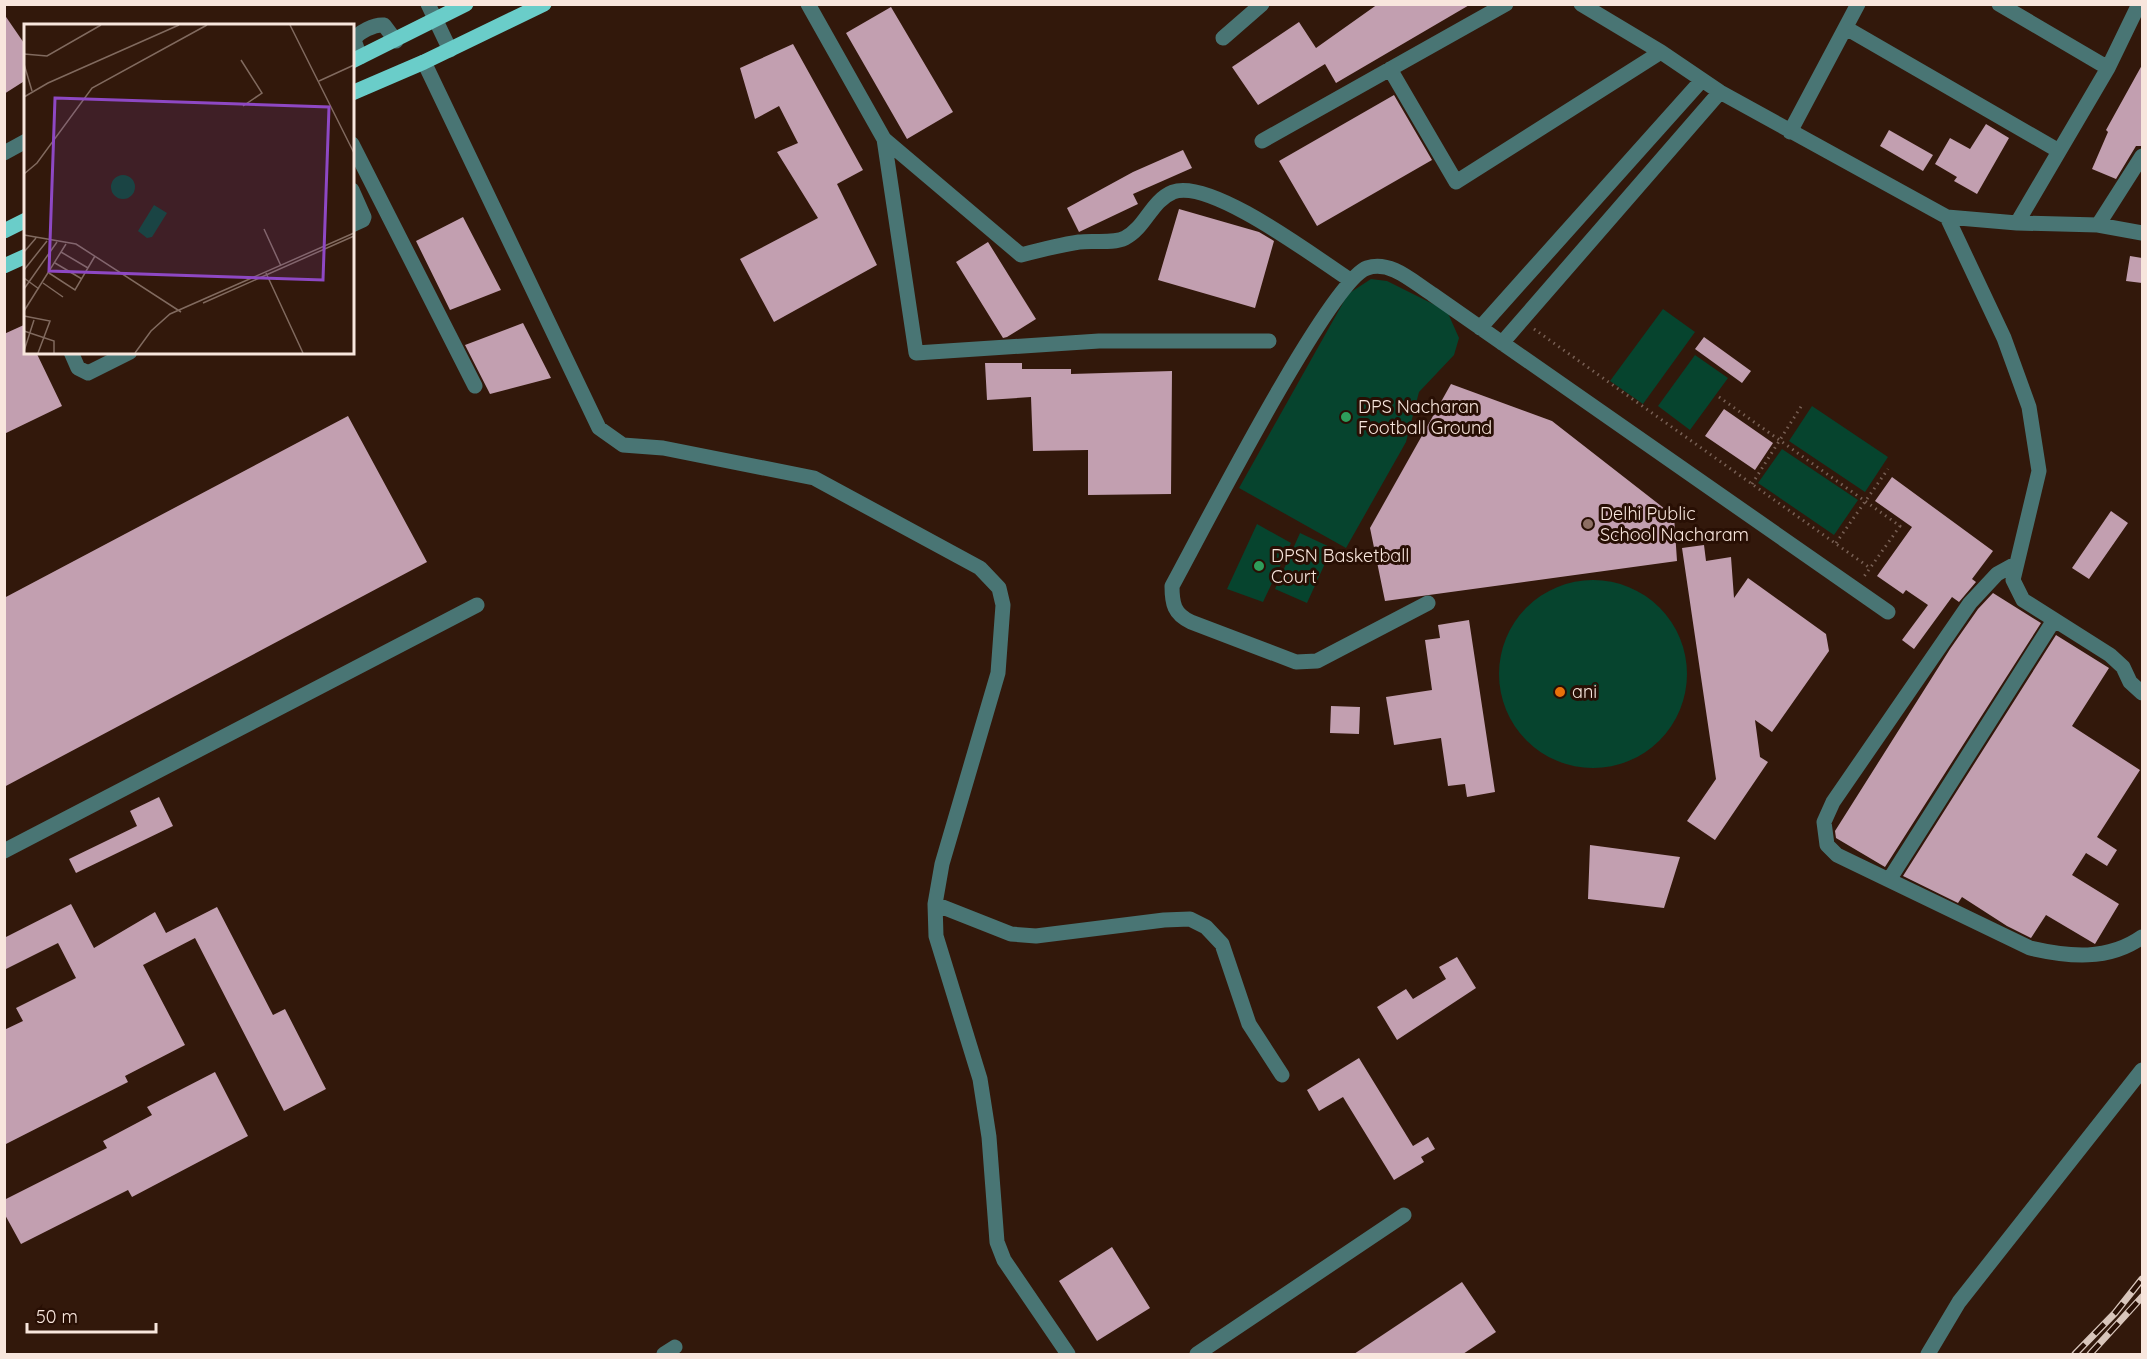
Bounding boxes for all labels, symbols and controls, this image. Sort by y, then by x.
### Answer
inset map [24,24,354,354]
place label: DPS Nacharan Football Ground [1358,395,1492,439]
marker: DPS Nacharan Football Ground [1339,410,1353,424]
place label: Delhi Public School Nacharam [1600,502,1749,546]
marker: Delhi Public School Nacharam [1581,517,1595,531]
place label: DPSN Basketball Court [1271,544,1409,588]
marker: DPSN Basketball Court [1252,559,1266,573]
place label: ani [1572,680,1597,703]
marker: ani [1553,685,1567,699]
scale bar [27,1296,156,1334]
text: 50 m [36,1305,78,1328]

